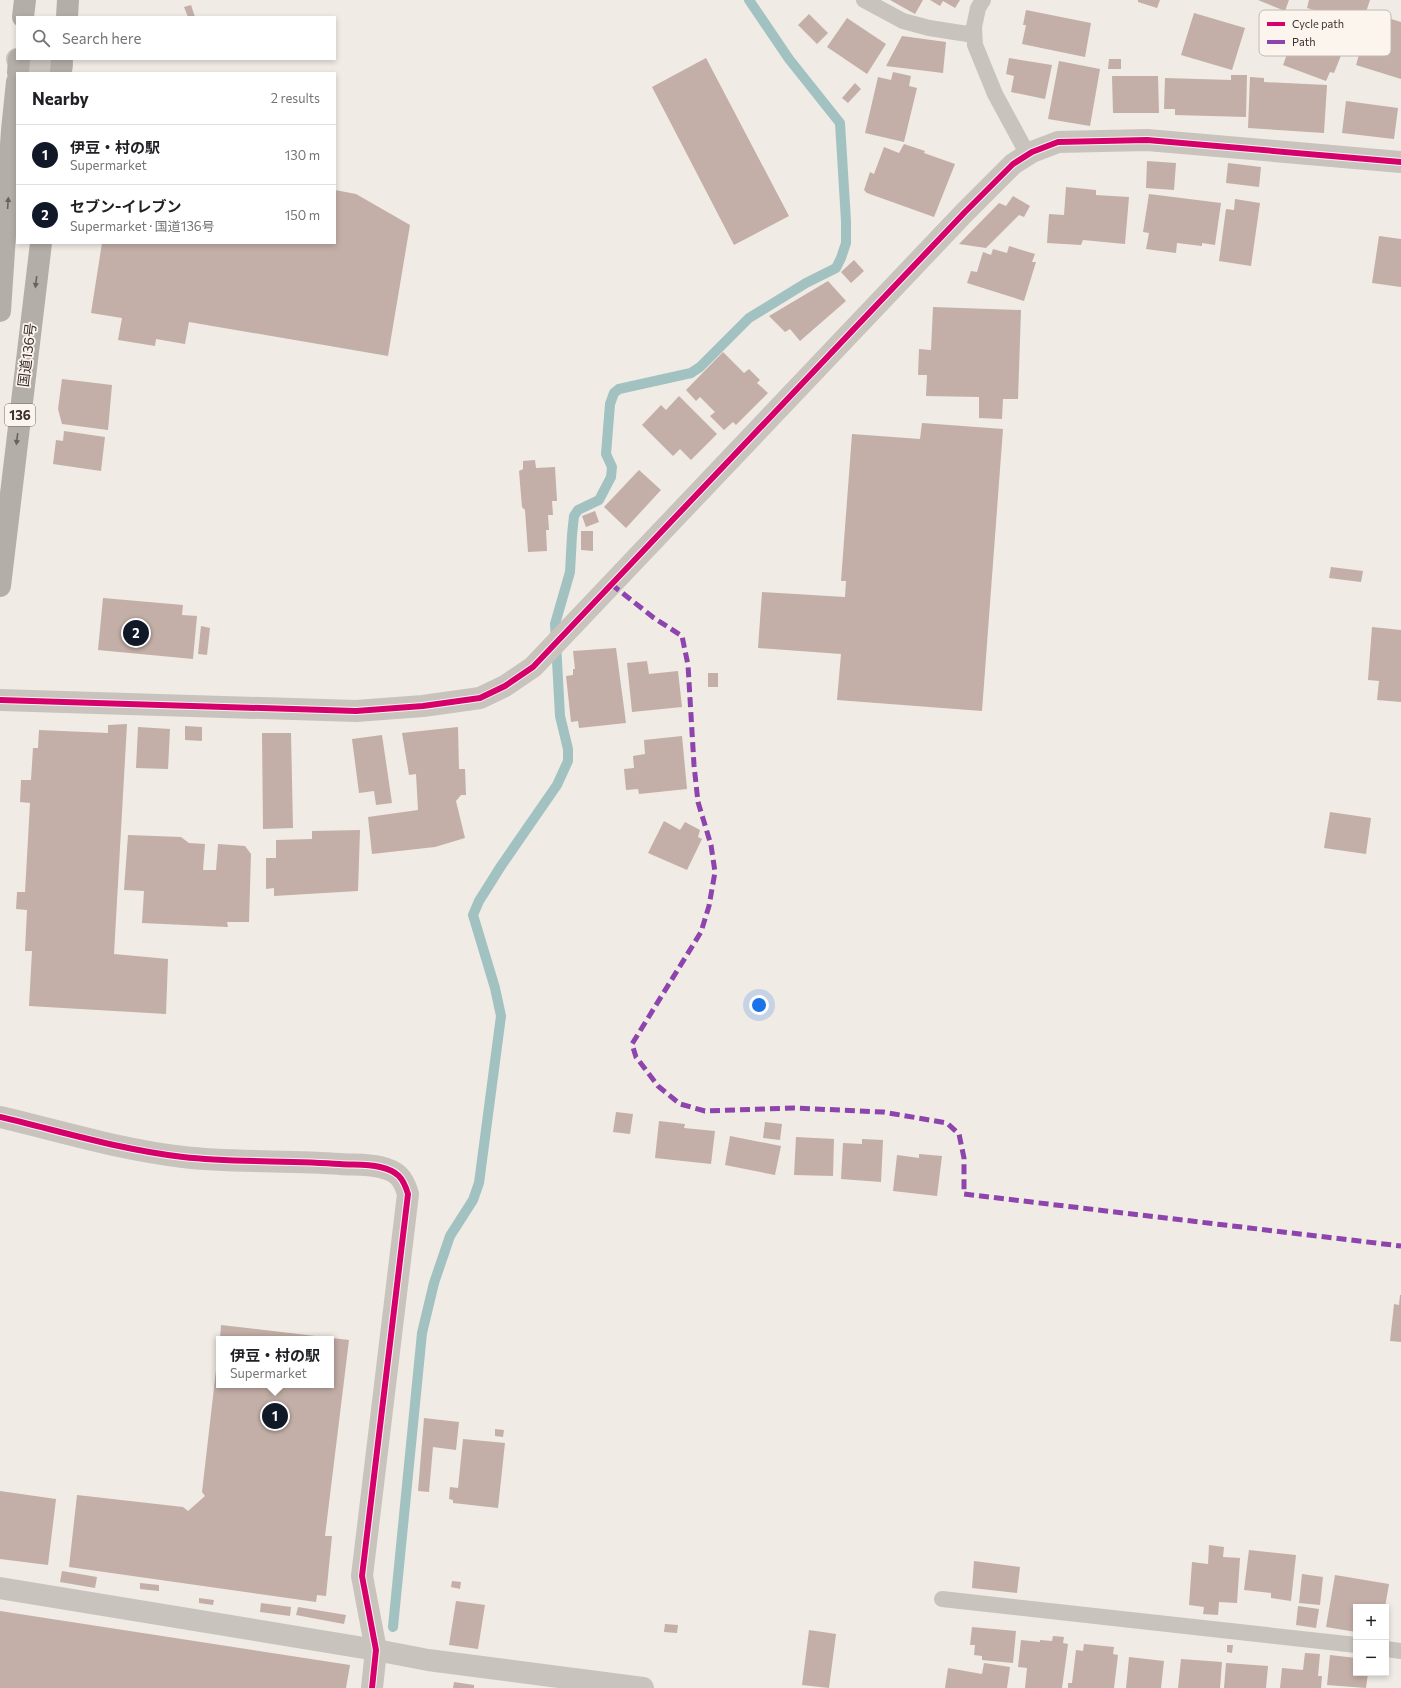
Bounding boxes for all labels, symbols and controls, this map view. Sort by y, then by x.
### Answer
legend [1259,10,1391,56]
search box [16,16,336,60]
text: Cycle path [1292,17,1344,30]
icon: search [30,27,52,49]
text: Search here [62,29,141,47]
text: Path [1292,35,1315,48]
text: Nearby [32,88,89,109]
text: 2 results [271,90,320,106]
text: 伊豆・村の駅 [70,138,160,156]
text: 1 [42,147,48,163]
text: 130 m [285,147,320,163]
text: Supermarket [70,157,147,173]
one-way arrow [4,197,11,209]
text: セブン-イレブン [70,197,181,215]
text: 2 [41,207,49,223]
text: 150 m [285,207,320,223]
text: Supermarket · 国道136号 [70,218,215,234]
one-way arrow [33,276,39,288]
street label: 国道136号 [14,322,39,388]
road number: 136 [5,404,35,426]
one-way arrow [14,433,21,445]
pin: 2 [123,618,149,648]
your location [749,995,769,1015]
popup [216,1336,334,1388]
text: 伊豆・村の駅 [230,1346,320,1364]
text: Supermarket [230,1365,307,1381]
pin: 1 [262,1401,288,1431]
map controls [1353,1604,1389,1676]
button: + [1353,1604,1389,1640]
button: − [1353,1640,1389,1676]

